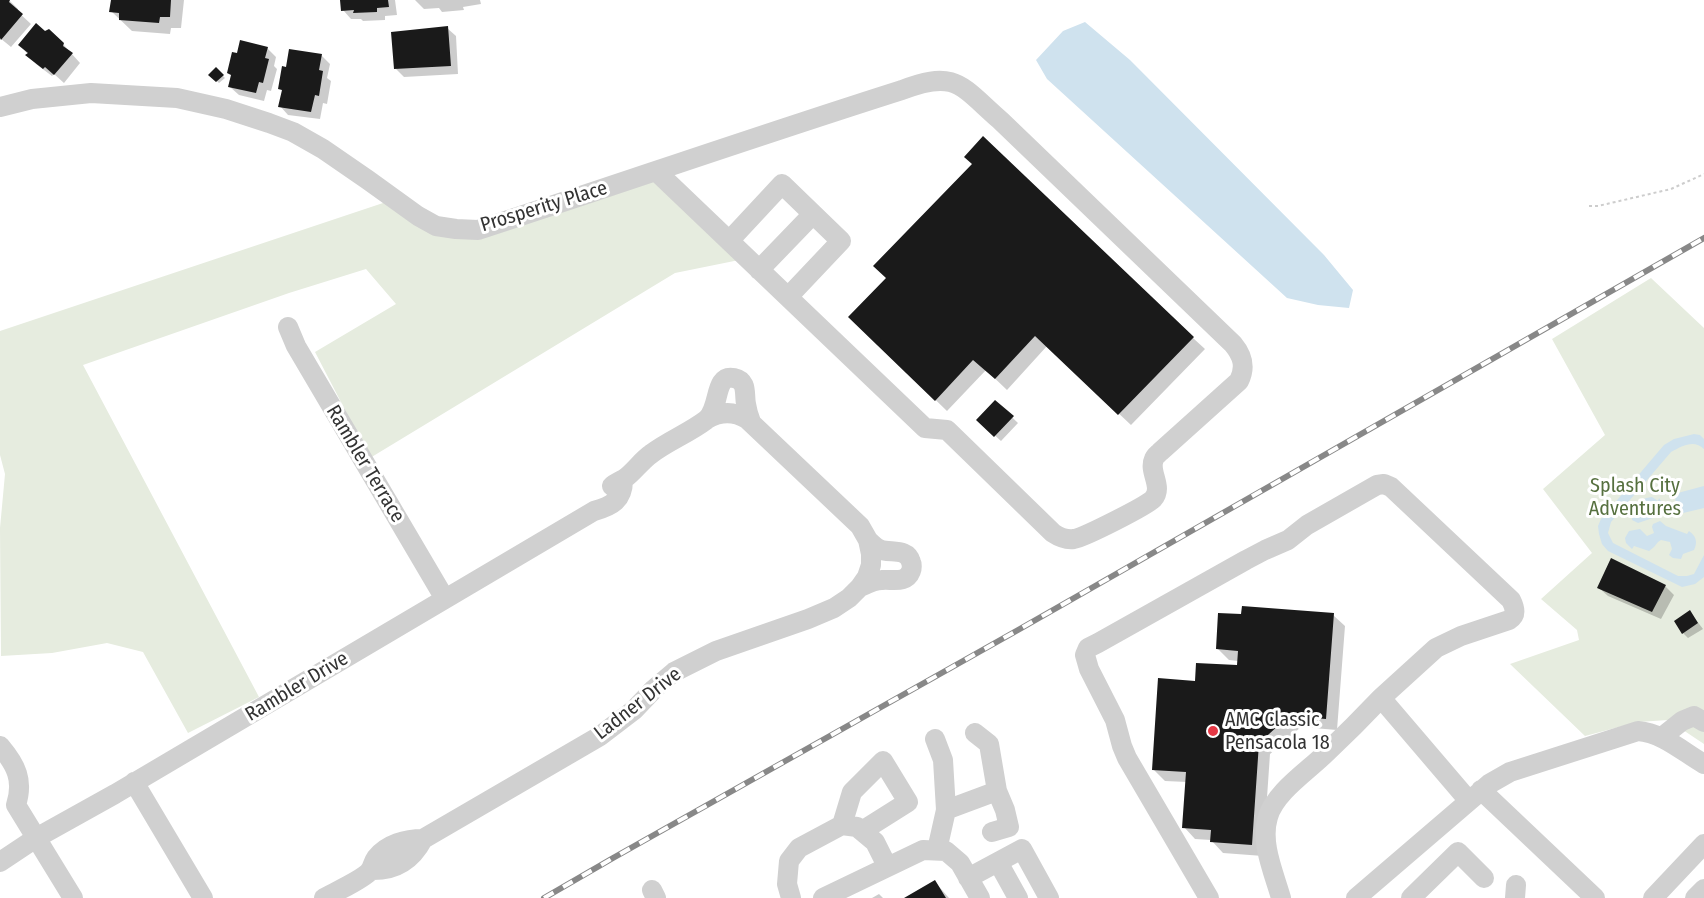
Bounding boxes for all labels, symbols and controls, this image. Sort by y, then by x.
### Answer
street label: Prosperity Place [478,176,610,238]
street label: Rambler Terrace [321,401,409,527]
park label: Splash City Adventures [1589,474,1681,521]
street label: Rambler Drive [241,647,353,727]
street label: Ladner Drive [590,663,686,745]
place label: AMC Classic Pensacola 18 [1225,708,1330,755]
marker: AMC Classic Pensacola 18 [1206,724,1220,738]

